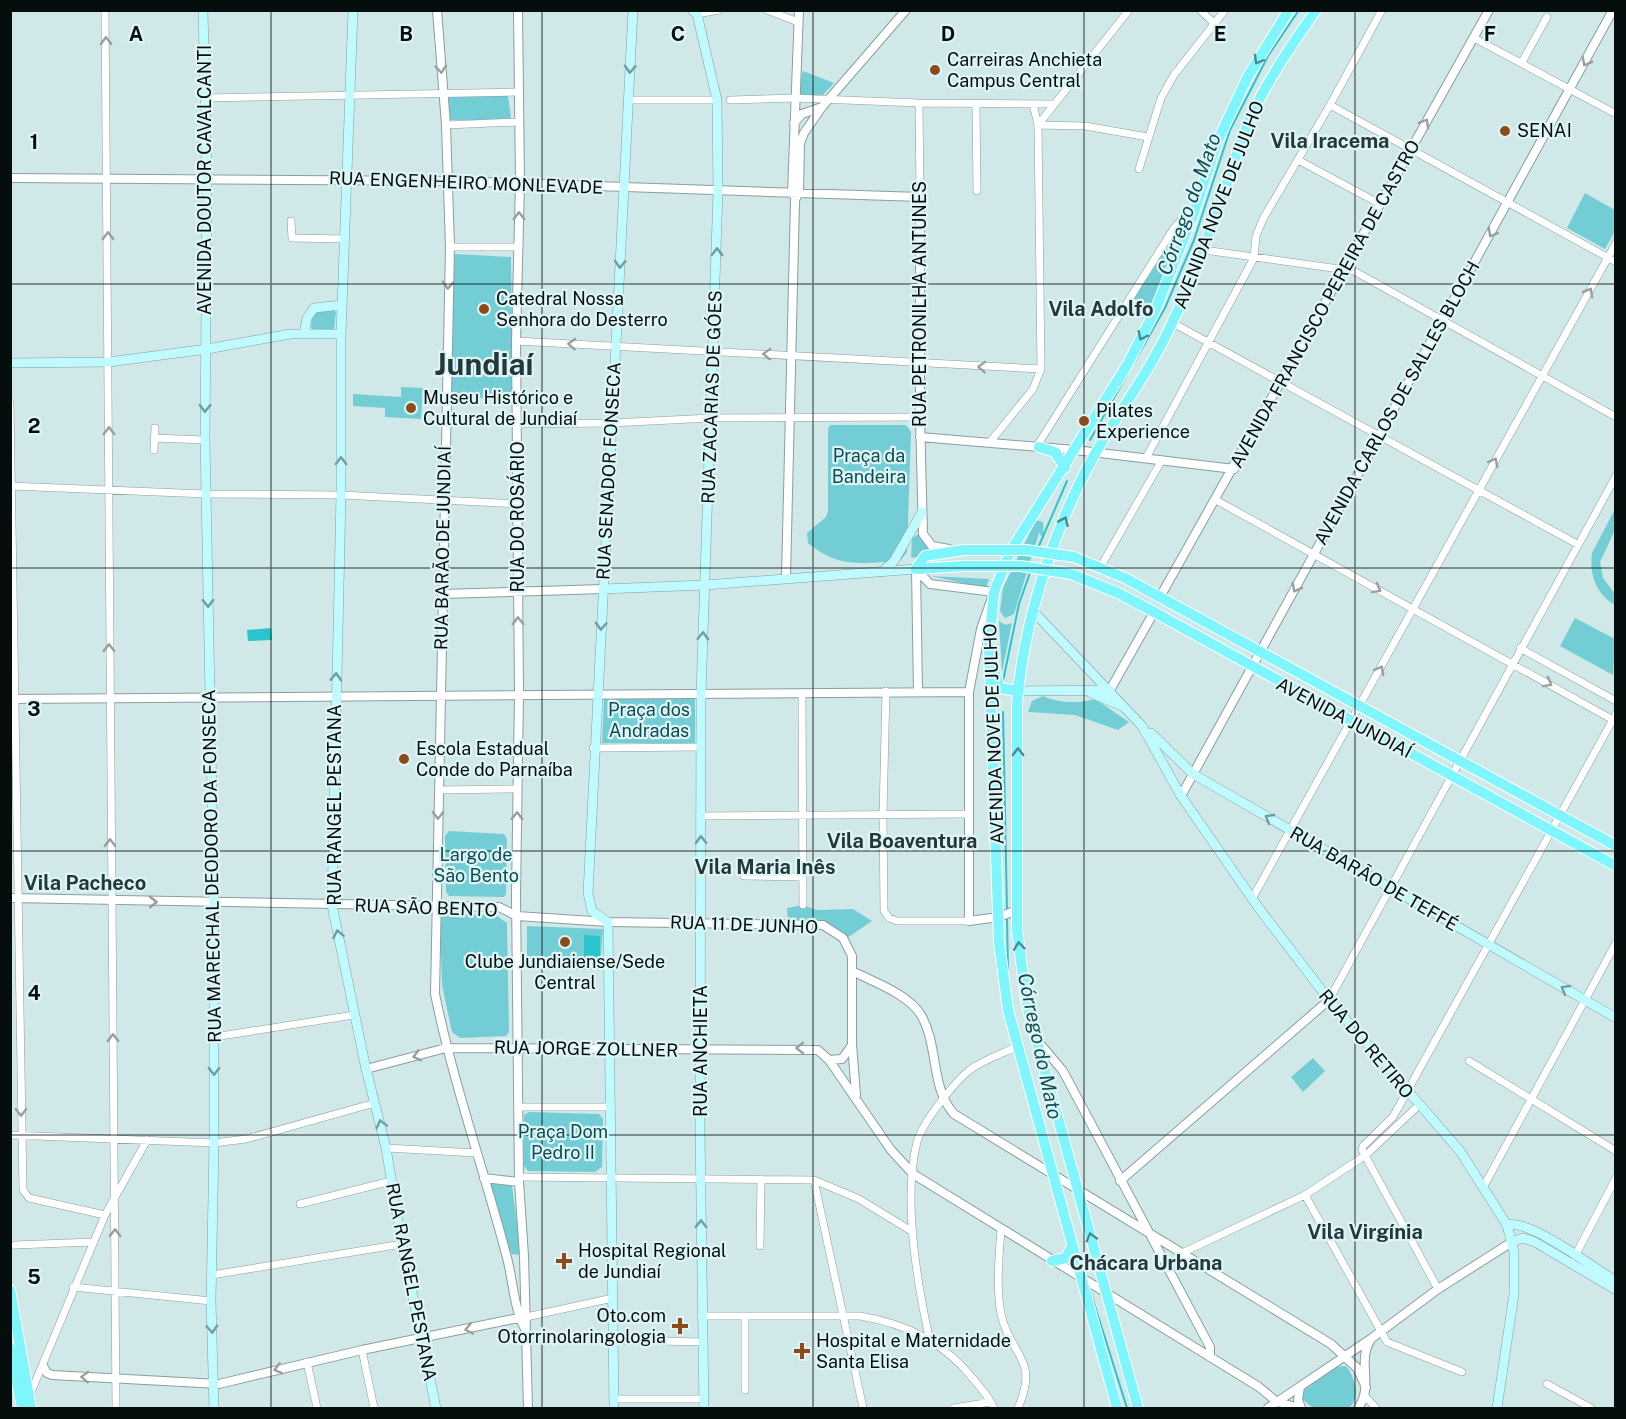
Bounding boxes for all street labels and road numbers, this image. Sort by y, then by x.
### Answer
street label: AVENIDA DOUTOR CAVALCANTI [194,45,215,315]
street label: AVENIDA NOVE DE JULHO [1169,98,1268,312]
street label: AVENIDA FRANCISCO PEREIRA DE CASTRO [1225,136,1424,471]
street label: RUA ENGENHEIRO MONLEVADE [328,167,604,198]
street label: RUA PETRONILHA ANTUNES [909,181,930,427]
street label: AVENIDA CARLOS DE SALLES BLOCH [1310,257,1484,548]
street label: RUA ZACARIAS DE GÓES [696,290,726,504]
street label: RUA SENADOR FONSECA [592,361,625,581]
street label: RUA DO ROSÁRIO [506,441,528,593]
street label: RUA BARÃO DE JUNDIAÍ [429,445,455,650]
street label: AVENIDA NOVE DE JULHO [979,623,1008,845]
street label: AVENIDA JUNDIAÍ [1273,672,1417,763]
street label: RUA MARECHAL DEODORO DA FONSECA [198,689,225,1043]
street label: RUA RANGEL PESTANA [324,704,345,906]
street label: RUA BARÃO DE TEFFÉ [1287,821,1462,935]
street label: RUA SÃO BENTO [354,894,498,920]
street label: RUA 11 DE JUNHO [670,911,818,938]
street label: RUA ANCHIETA [690,985,711,1117]
street label: RUA DO RETIRO [1315,985,1418,1102]
street label: RUA JORGE ZOLLNER [494,1036,678,1061]
street label: RUA RANGEL PESTANA [382,1181,441,1383]

